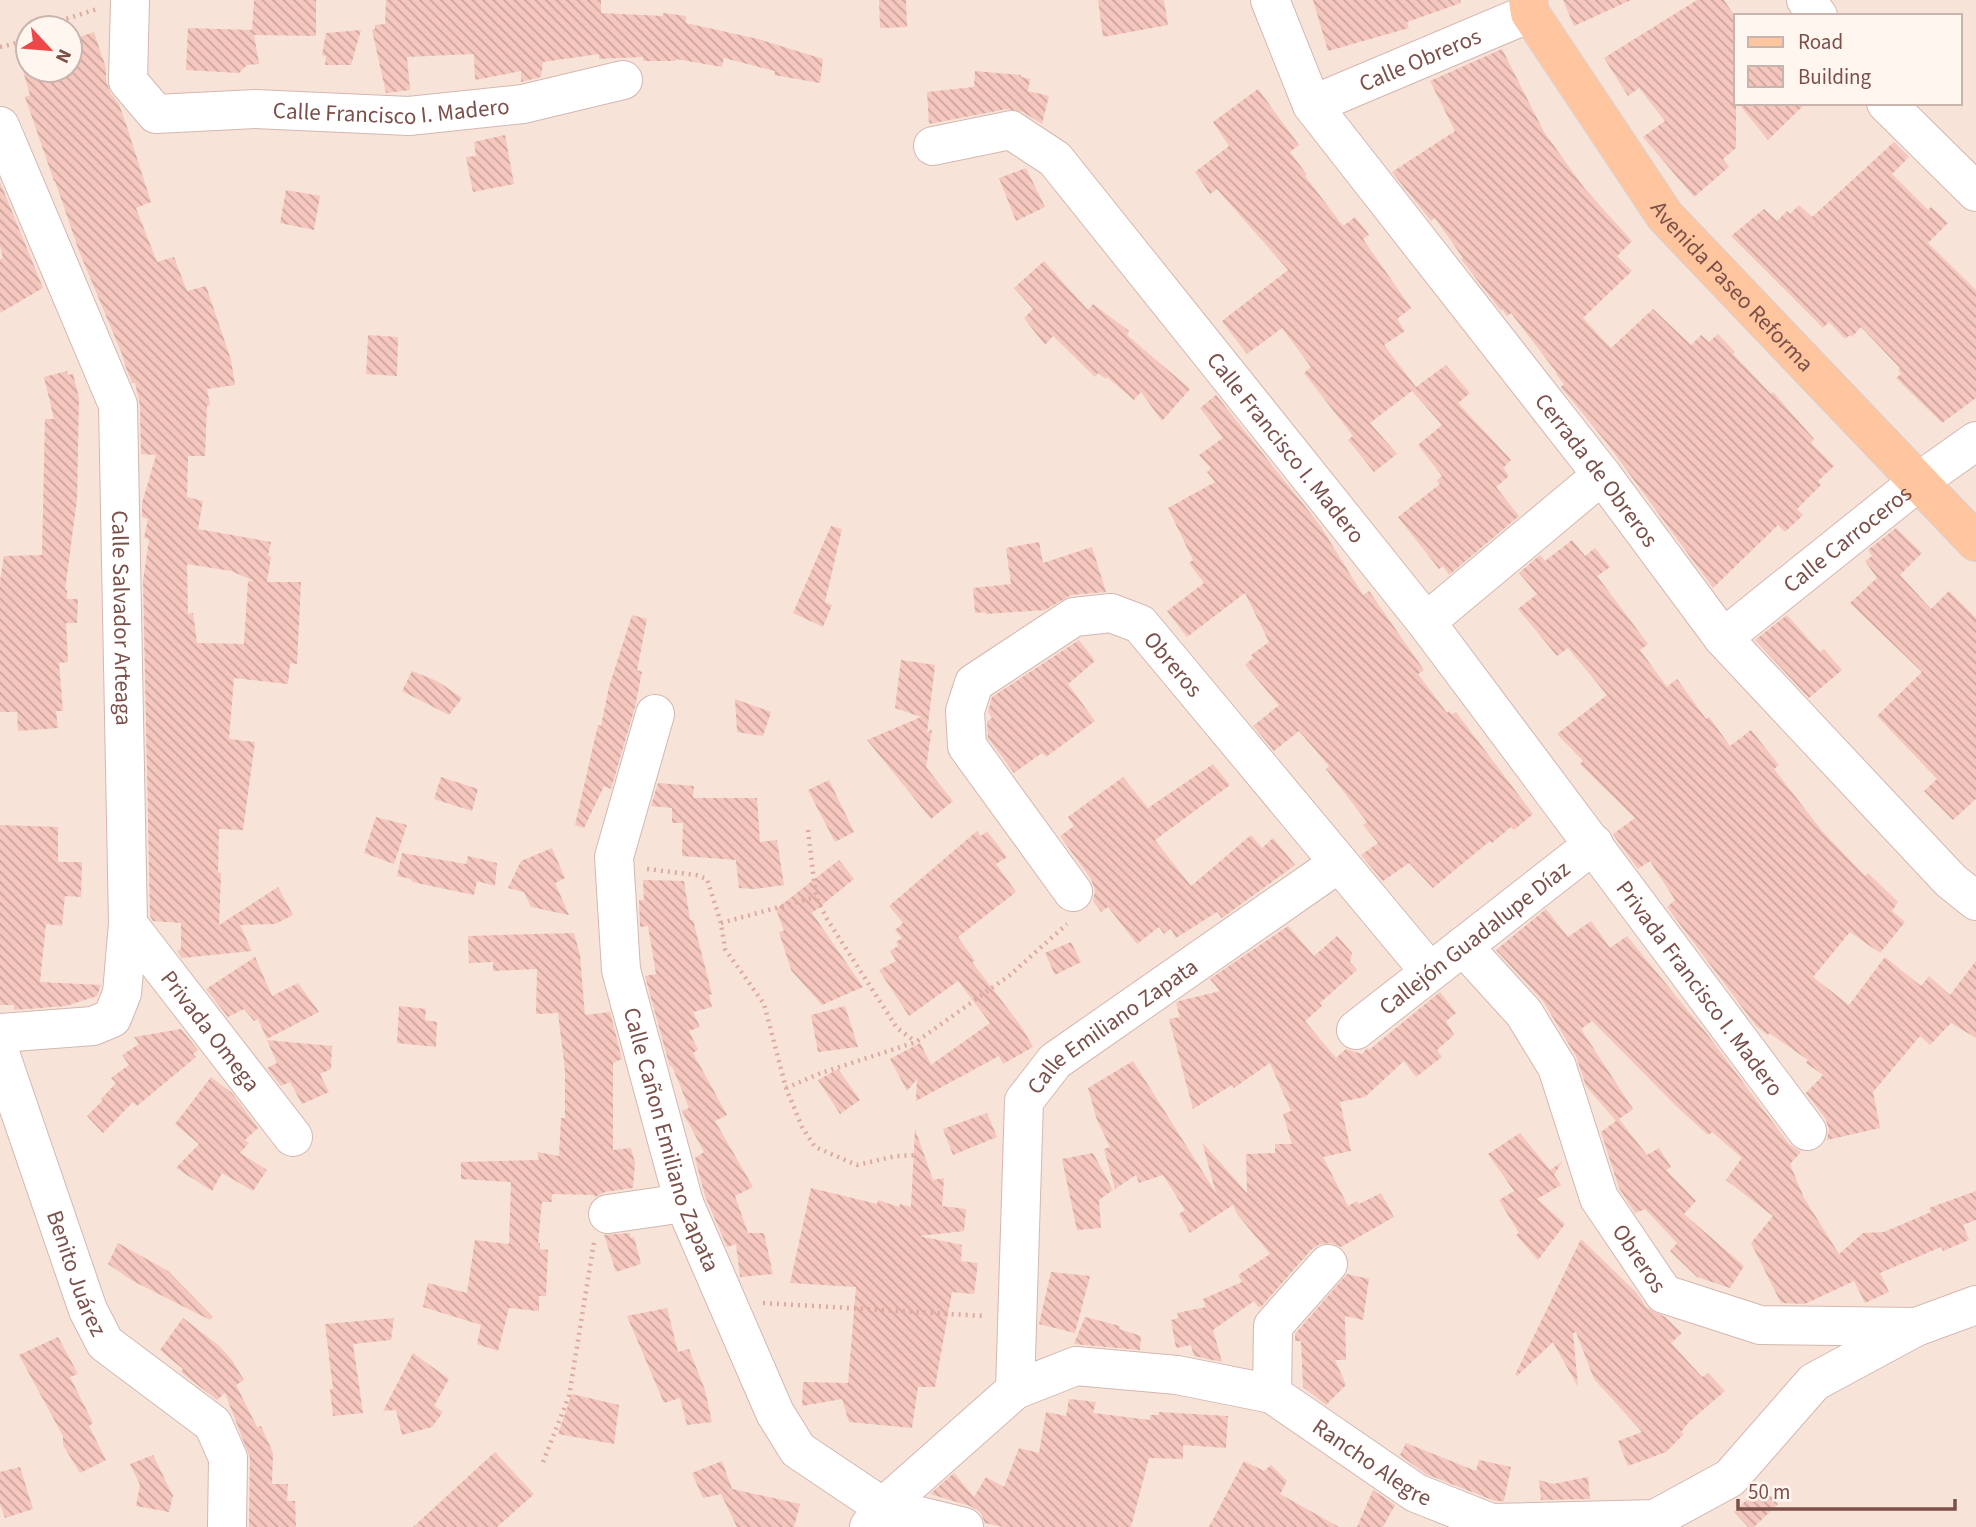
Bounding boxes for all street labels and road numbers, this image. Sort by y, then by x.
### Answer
street label: Calle Obreros [1354,20,1486,100]
street label: Calle Francisco I. Madero [272,90,511,133]
street label: Avenida Paseo Reforma [1642,194,1821,379]
street label: Calle Francisco I. Madero [1199,345,1373,551]
street label: Cerrada de Obreros [1527,386,1666,554]
street label: Calle Carroceros [1776,477,1919,601]
street label: Calle Salvador Arteaga [103,510,140,726]
street label: Obreros [1136,624,1210,704]
street label: Callejón Guadalupe Díaz [1372,853,1577,1023]
street label: Privada Francisco I. Madero [1608,874,1791,1103]
street label: Calle Emiliano Zapata [1019,950,1205,1101]
street label: Privada Omega [153,963,268,1099]
street label: Calle Cañon Emiliano Zapata [615,1004,728,1277]
street label: Benito Juárez [38,1206,115,1342]
street label: Obreros [1604,1217,1675,1299]
street label: Rancho Alegre [1306,1411,1436,1515]

